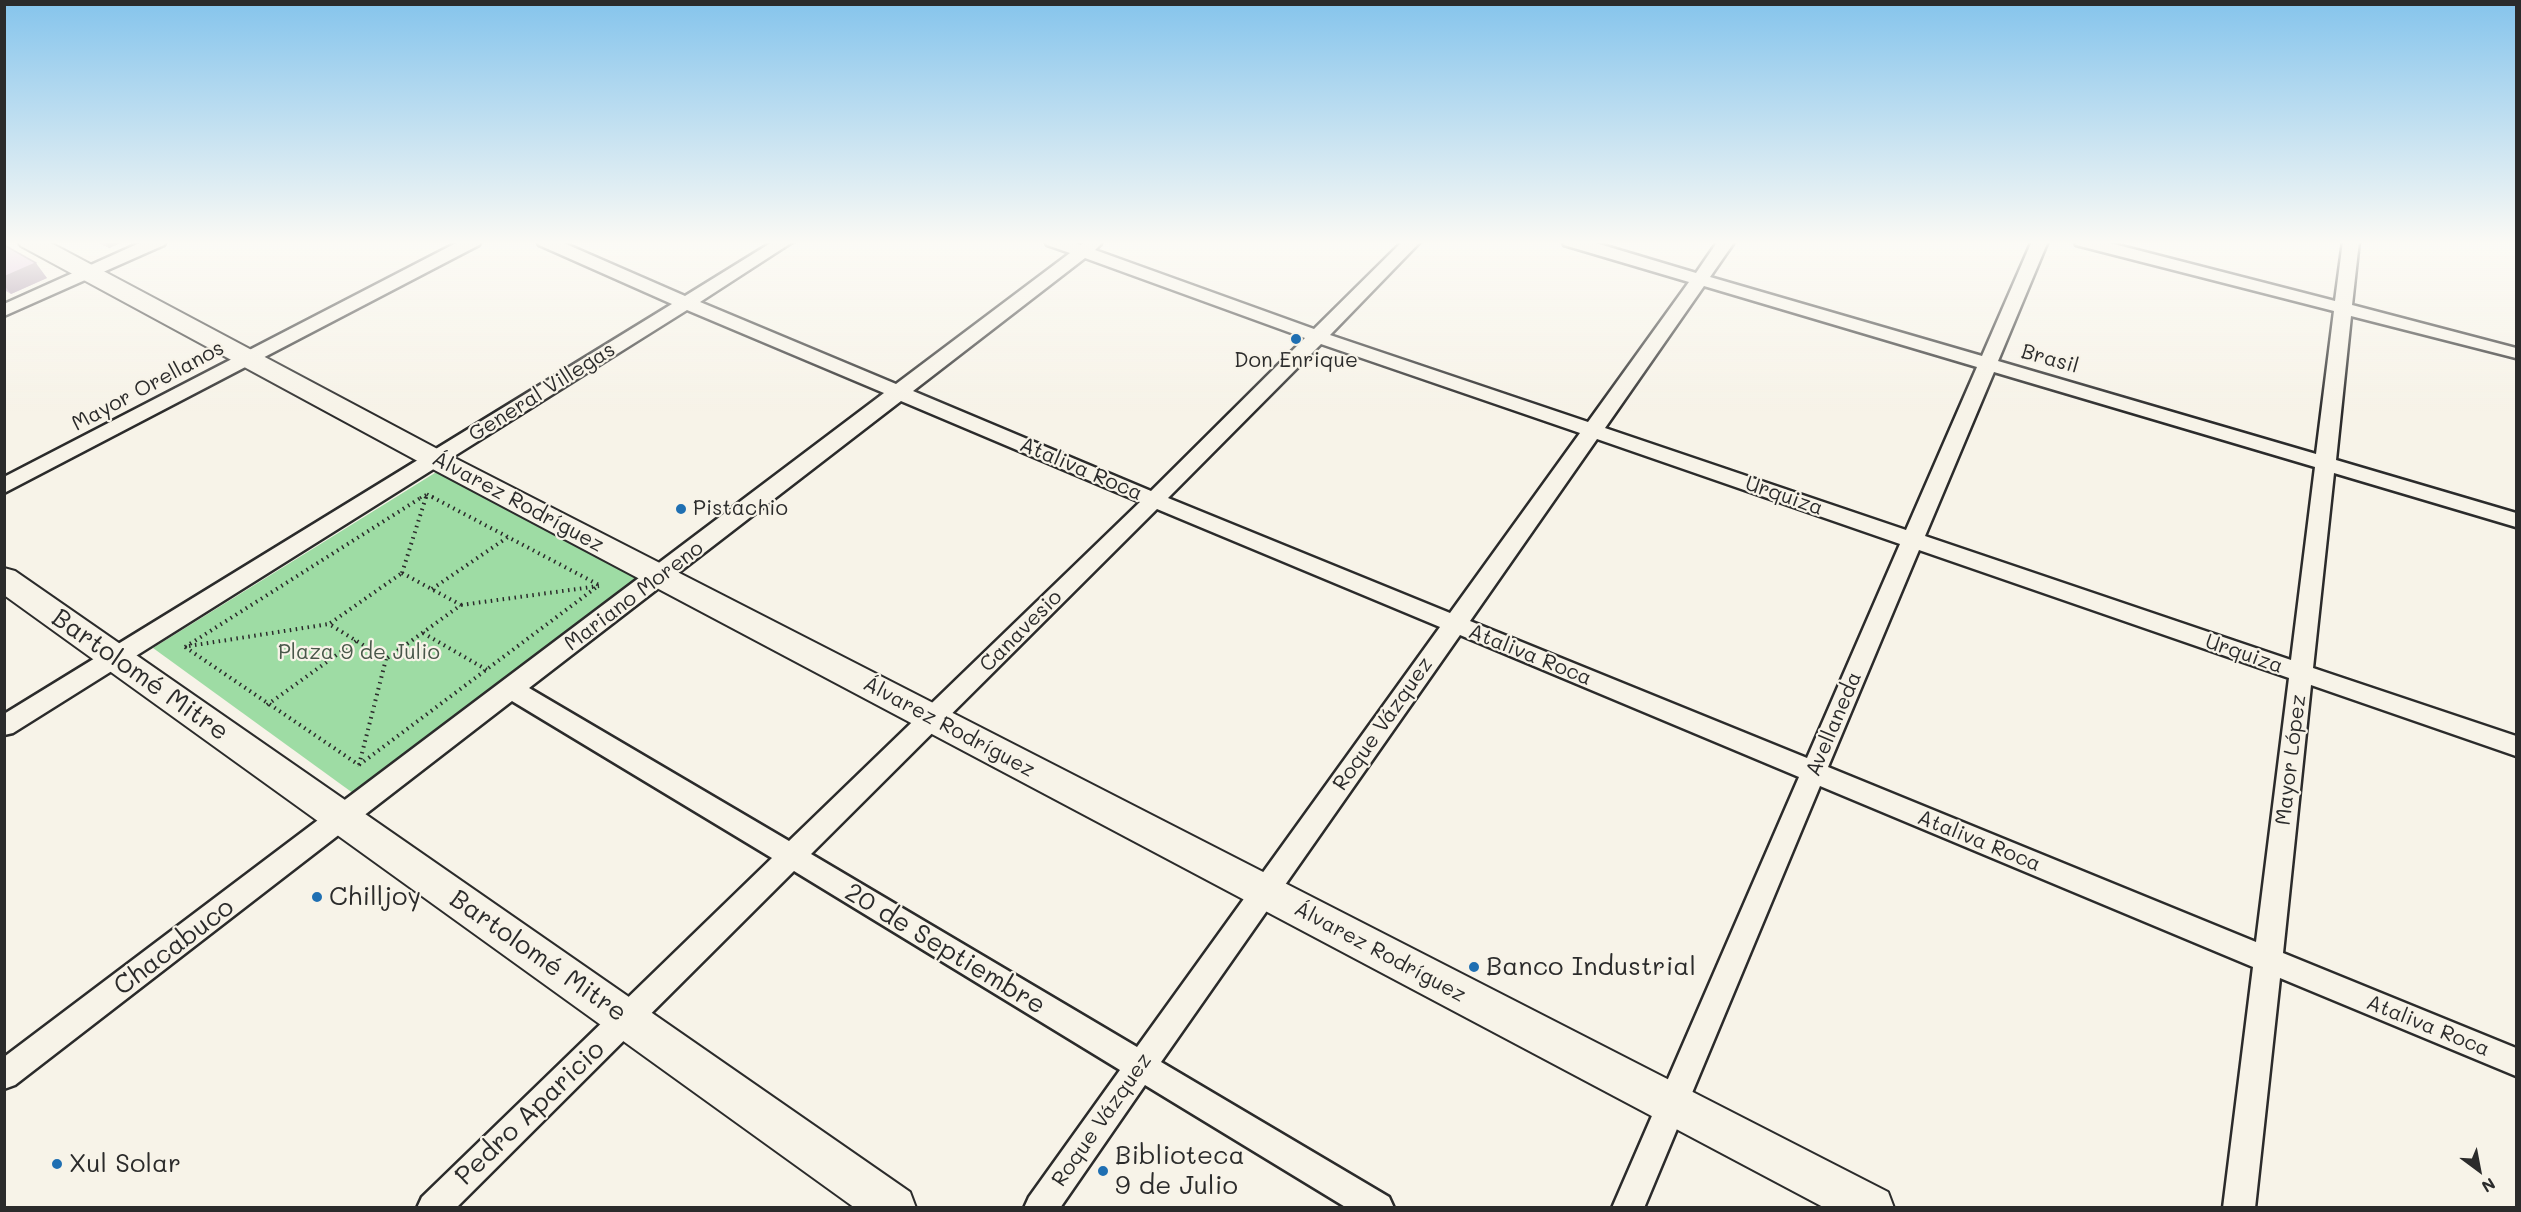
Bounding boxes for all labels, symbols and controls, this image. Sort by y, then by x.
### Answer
marker: Don Enrique [1289,332,1303,346]
street label: Mayor Orellanos [68,335,228,437]
street label: General Villegas [464,337,620,447]
street label: Brasil [2018,339,2082,379]
place label: Don Enrique [1234,348,1358,374]
street label: Ataliva Roca [1016,432,1146,506]
street label: Álvarez Rodríguez [428,446,608,558]
street label: Urquiza [1742,471,1826,521]
place label: Pistachio [693,496,788,522]
marker: Pistachio [674,502,688,516]
street label: Mariano Moreno [560,536,708,656]
street label: Canavesio [975,585,1067,677]
street label: Bartolomé Mitre [46,602,234,748]
street label: Ataliva Roca [1465,619,1595,691]
street label: Urquiza [2202,629,2286,679]
park label: Plaza 9 de Julio [278,640,440,666]
street label: Roque Vázquez [1328,653,1438,795]
street label: Avellaneda [1801,668,1867,780]
street label: Álvarez Rodríguez [859,671,1039,783]
street label: Mayor López [2270,693,2312,827]
street label: Ataliva Roca [1914,805,2044,877]
street label: 20 de Septiembre [839,877,1051,1021]
place label: Chilljoy [329,881,421,913]
street label: Bartolomé Mitre [444,883,632,1029]
marker: Chilljoy [310,890,324,904]
street label: Chacabuco [108,892,240,1002]
street label: Álvarez Rodríguez [1290,896,1470,1008]
place label: Banco Industrial [1486,951,1696,983]
marker: Banco Industrial [1467,960,1481,974]
street label: Ataliva Roca [2363,990,2493,1062]
street label: Pedro Aparicio [449,1034,611,1192]
street label: Roque Vázquez [1047,1049,1157,1191]
place label: Biblioteca 9 de Julio [1115,1140,1245,1202]
north arrow [2449,1140,2509,1200]
place label: Xul Solar [69,1148,181,1180]
marker: Xul Solar [50,1157,64,1171]
marker: Biblioteca 9 de Julio [1096,1164,1110,1178]
text: N [2478,1174,2500,1198]

